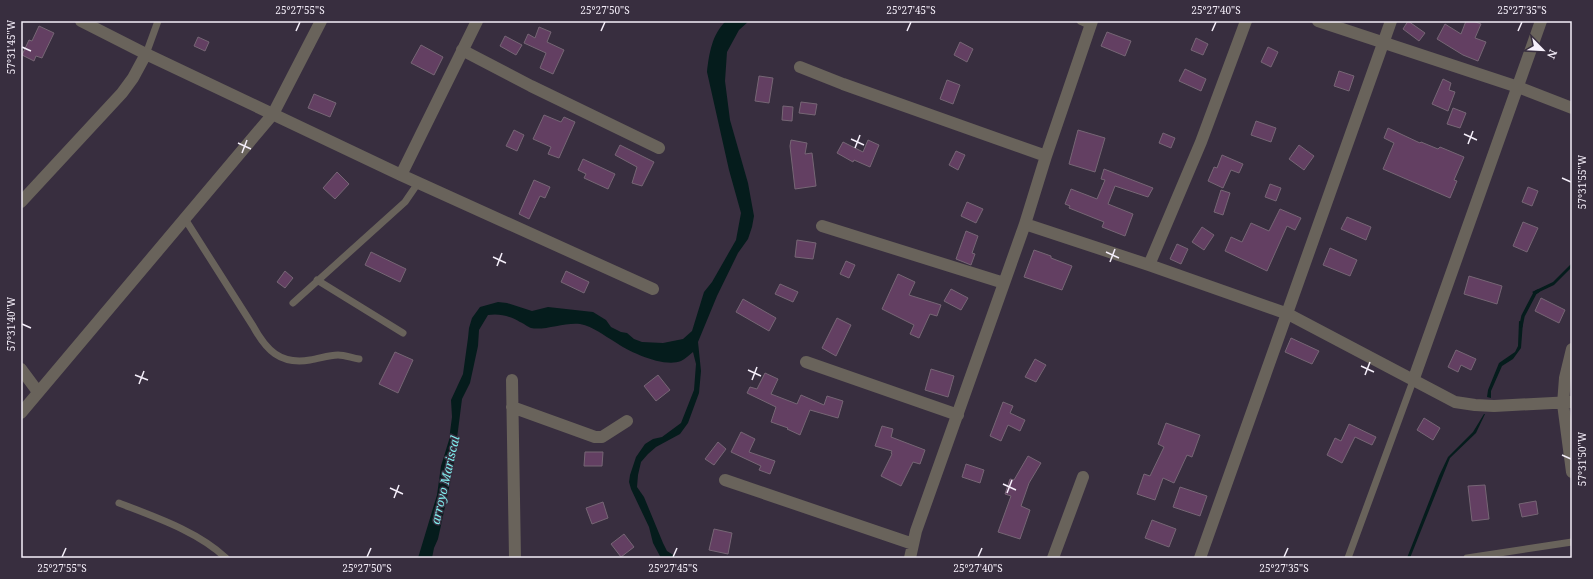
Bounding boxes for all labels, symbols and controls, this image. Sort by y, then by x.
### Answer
text: 25°27'55"S [275,3,325,17]
text: 25°27'50"S [580,3,630,17]
text: 25°27'45"S [886,3,936,17]
text: 25°27'40"S [1191,3,1241,17]
text: 25°27'35"S [1497,3,1547,17]
text: 57°31'45"W [4,19,18,74]
north arrow [1523,30,1563,70]
text: N [1544,47,1561,62]
text: 57°31'55"W [1575,154,1589,209]
text: 57°31'40"W [4,296,18,351]
text: 57°31'50"W [1575,431,1589,486]
water label: arroyo Mariscal [427,434,464,526]
text: 25°27'55"S [37,561,87,575]
text: 25°27'50"S [342,561,392,575]
text: 25°27'45"S [648,561,698,575]
text: 25°27'40"S [953,561,1003,575]
text: 25°27'35"S [1259,561,1309,575]

